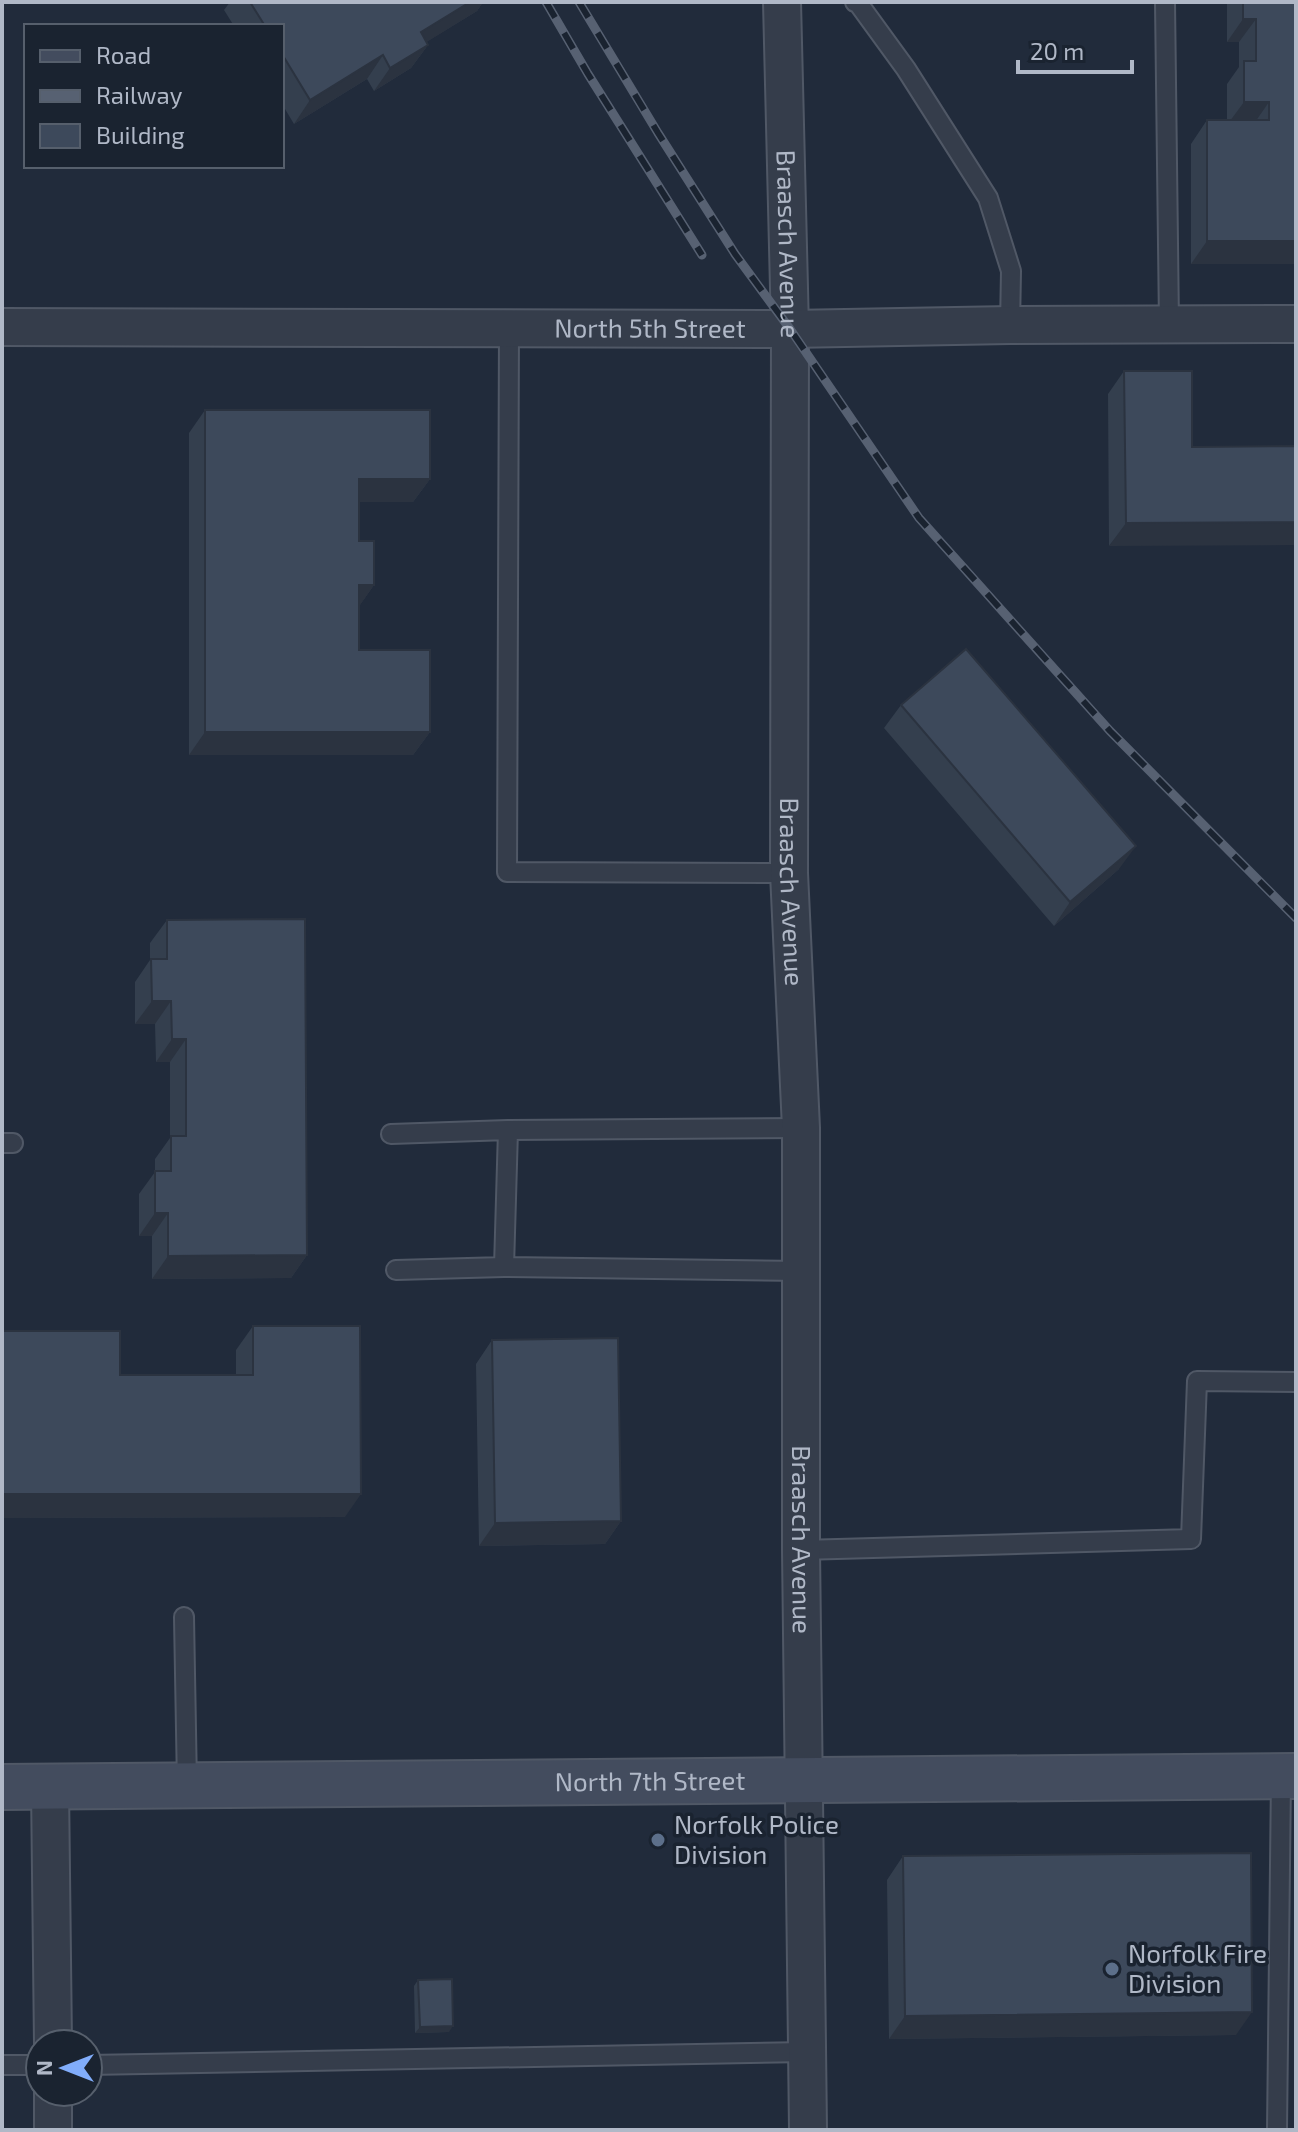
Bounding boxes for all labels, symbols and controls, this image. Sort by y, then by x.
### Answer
legend [24,24,284,168]
scale bar [1018,24,1132,74]
text: 20 m [1030,36,1084,65]
text: Road [96,40,151,69]
text: Railway [96,80,183,109]
text: Building [96,120,185,149]
street label: Braasch Avenue [772,149,807,338]
street label: North 5th Street [554,311,746,343]
street label: Braasch Avenue [775,798,811,987]
street label: Braasch Avenue [787,1445,819,1634]
street label: North 7th Street [554,1764,746,1796]
place label: Norfolk Police Division [674,1808,839,1869]
marker: Norfolk Police Division [649,1831,667,1849]
place label: Norfolk Fire Division [1128,1937,1267,1998]
marker: Norfolk Fire Division [1103,1960,1121,1978]
north arrow [24,2028,104,2108]
text: N [30,2060,56,2076]

